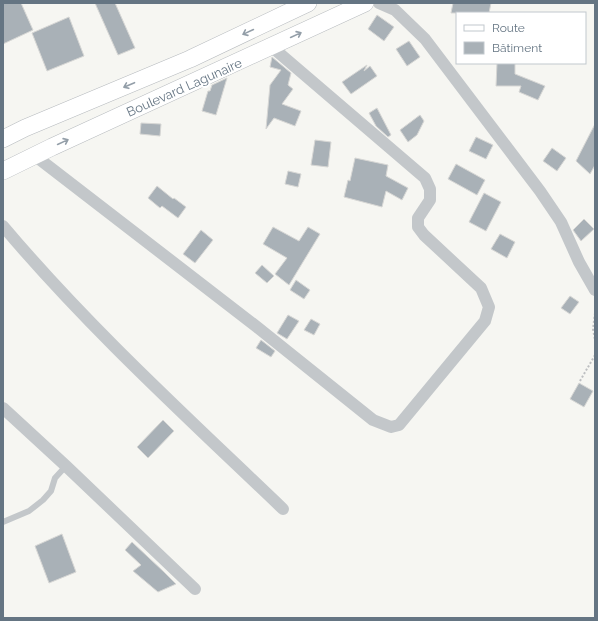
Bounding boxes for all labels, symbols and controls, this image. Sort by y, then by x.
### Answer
legend [456,12,586,64]
text: Route [492,21,525,35]
one-way arrow [242,29,254,36]
one-way arrow [290,31,302,38]
text: Bâtiment [492,41,542,55]
street label: Boulevard Lagunaire [124,55,245,120]
one-way arrow [124,81,136,89]
one-way arrow [57,138,69,145]

